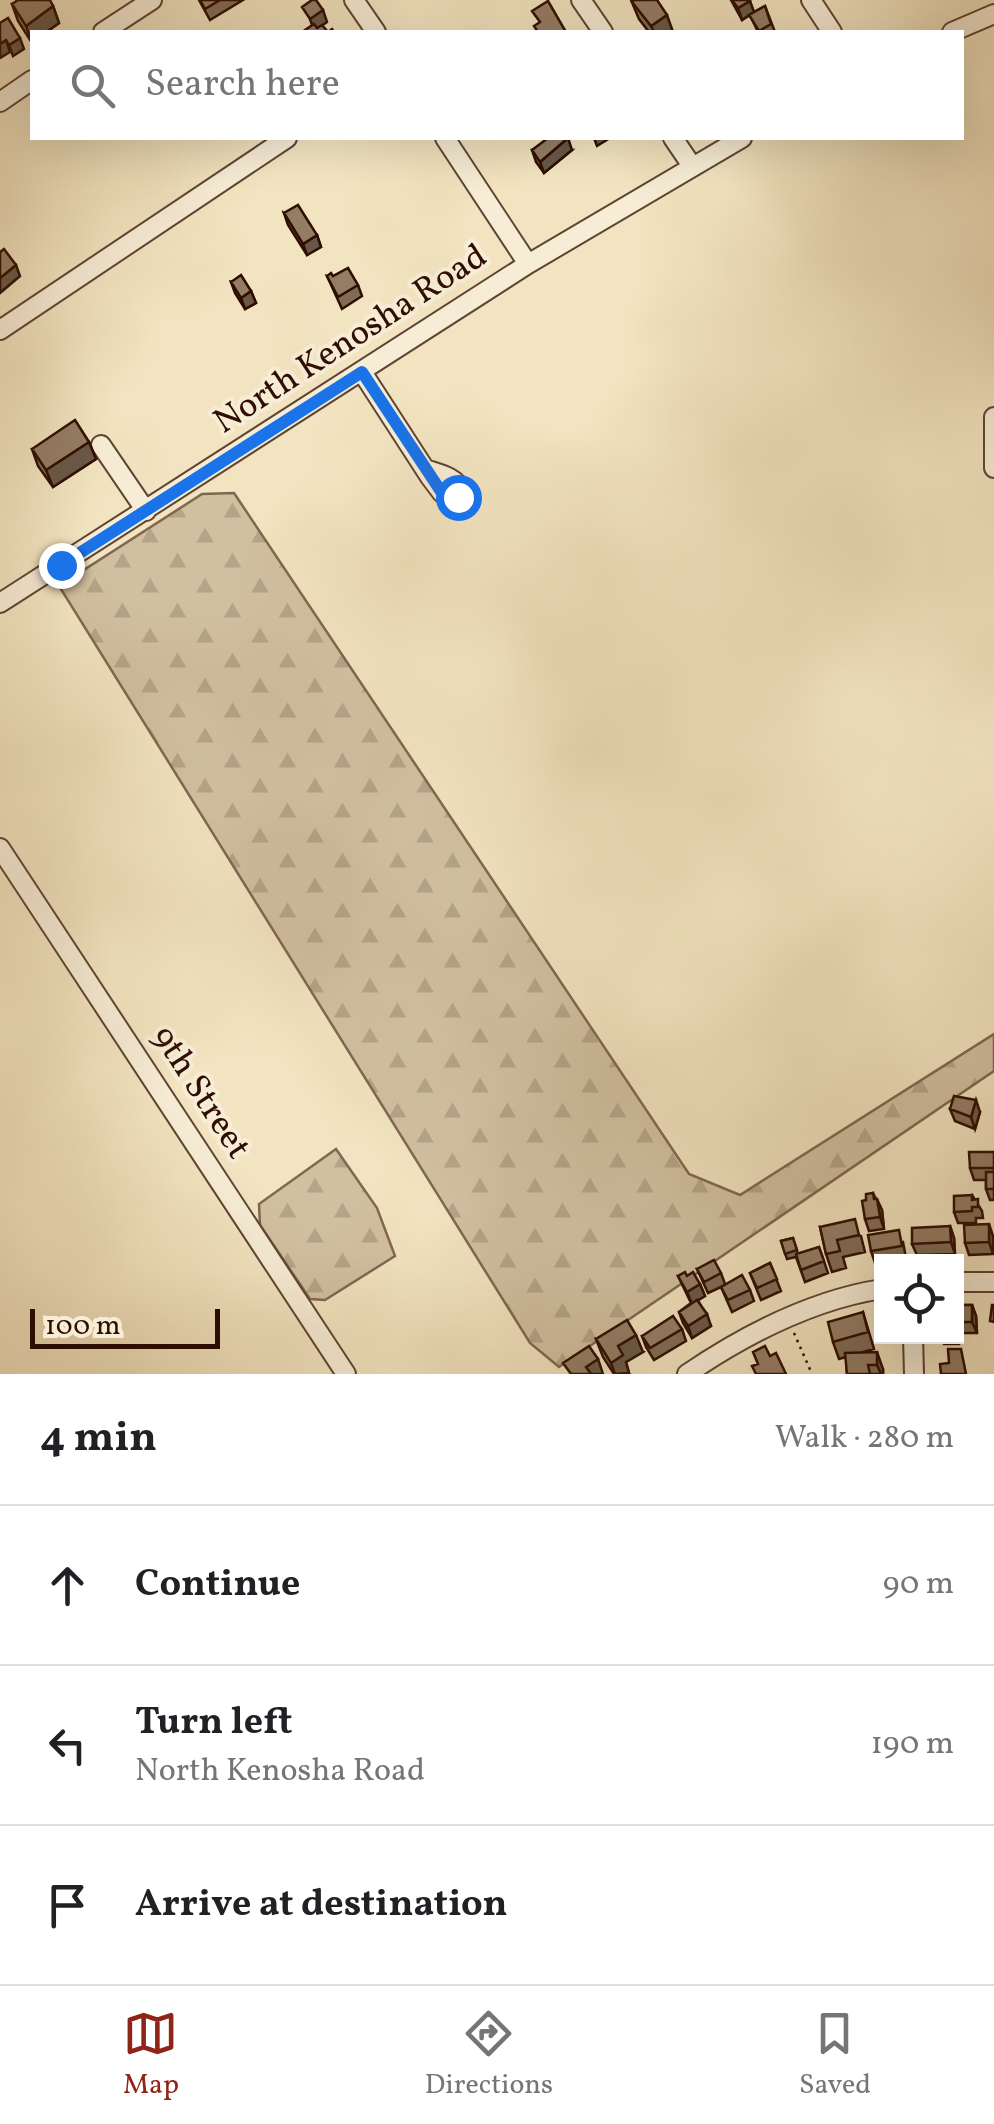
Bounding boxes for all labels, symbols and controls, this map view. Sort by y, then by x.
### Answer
search box [30,30,964,140]
icon: search [65,58,120,113]
text: Search here [145,59,340,112]
street label: North Kenosha Road [205,234,497,446]
route start [436,475,482,521]
route end [39,543,85,589]
street label: 9th Street [139,1017,261,1169]
map controls [874,1254,964,1344]
button: locate [874,1254,964,1344]
scale bar [30,1304,220,1348]
text: 100 m [45,1307,120,1346]
text: 4 min [40,1410,157,1469]
text: Walk · 280 m [775,1417,954,1461]
icon: ahead [40,1558,95,1613]
text: Continue [135,1559,300,1612]
text: 90 m [883,1563,954,1607]
text: Turn left [135,1697,292,1750]
icon: left [40,1718,95,1773]
text: 190 m [870,1723,954,1767]
text: North Kenosha Road [135,1750,425,1794]
icon: arrive [40,1878,95,1933]
text: Arrive at destination [135,1879,508,1932]
tab: Map [123,2006,179,2105]
tab: Directions [425,2006,553,2105]
tab: Saved [799,2006,871,2105]

